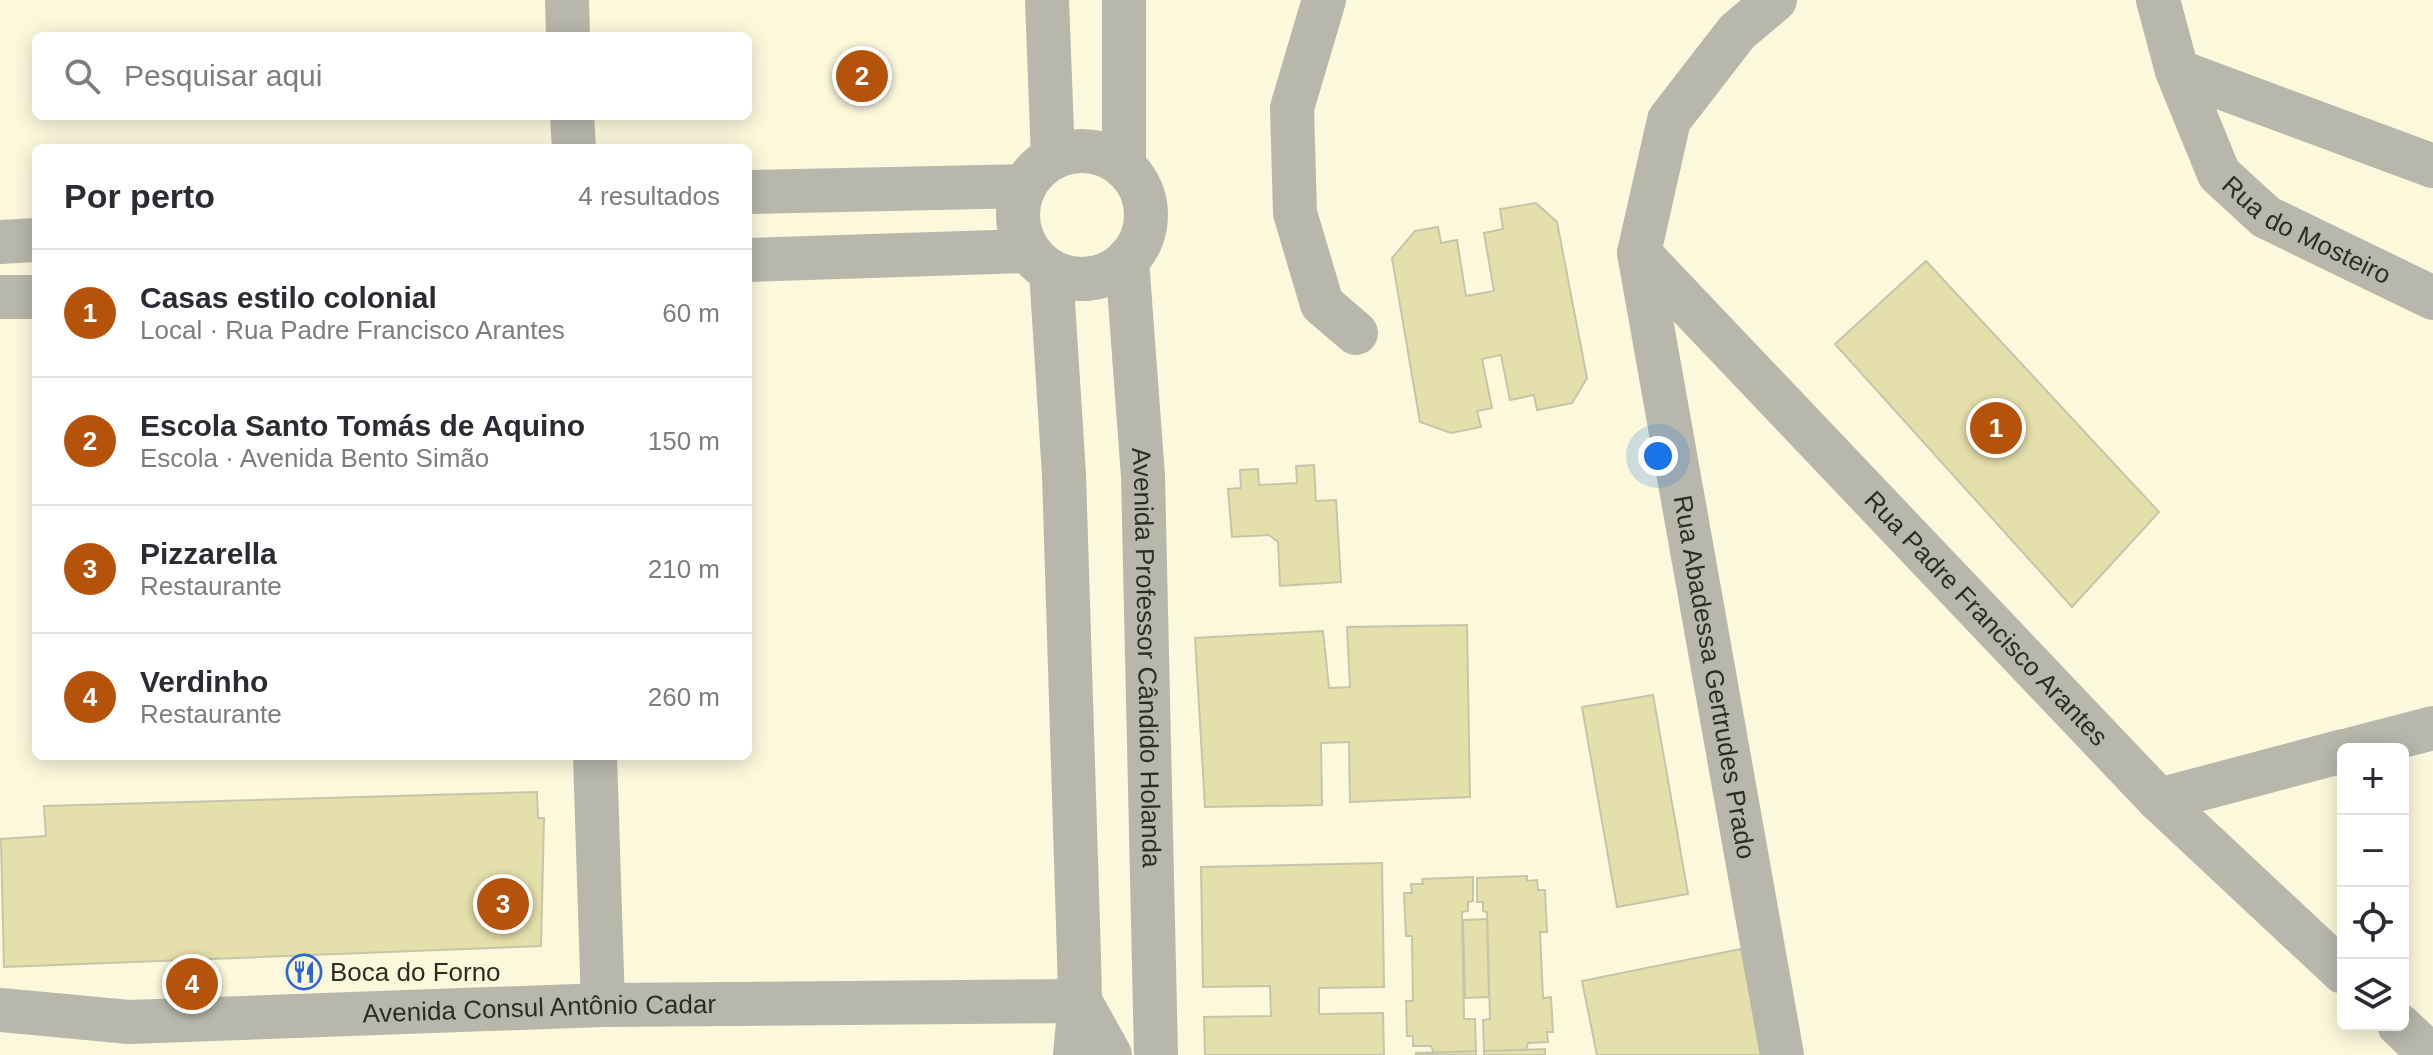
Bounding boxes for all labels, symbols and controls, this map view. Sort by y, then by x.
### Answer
search box [32,32,752,120]
pin: 2 [836,46,888,106]
icon: search [60,54,104,98]
text: Pesquisar aqui [124,59,322,92]
street label: Rua do Mosteiro [2216,170,2396,290]
text: Por perto [64,177,215,215]
text: 4 resultados [578,181,720,211]
text: Casas estilo colonial [140,281,437,314]
text: 1 [83,298,97,328]
text: 60 m [662,298,720,328]
text: Local · Rua Padre Francisco Arantes [140,315,565,345]
pin: 1 [1970,398,2022,458]
text: Escola Santo Tomás de Aquino [140,409,585,442]
text: 2 [83,426,97,456]
text: 150 m [648,426,720,456]
your location [1638,436,1678,476]
text: Escola · Avenida Bento Simão [140,443,489,473]
street label: Avenida Professor Cândido Holanda [1126,446,1167,868]
street label: Rua Padre Francisco Arantes [1858,485,2114,752]
street label: Rua Abadessa Gertrudes Prado [1667,493,1762,861]
text: Pizzarella [140,537,277,570]
text: 3 [83,554,97,584]
text: 210 m [648,554,720,584]
text: Restaurante [140,571,282,601]
text: Verdinho [140,665,268,698]
text: 4 [83,682,97,712]
text: 260 m [648,682,720,712]
text: Restaurante [140,699,282,729]
map controls [2337,743,2409,1031]
button: + [2337,743,2409,815]
button: − [2337,815,2409,887]
pin: 3 [477,874,529,934]
button: locate [2337,887,2409,959]
restaurant icon: Boca do Forno [285,953,323,991]
pin: 4 [166,954,218,1014]
place label: Boca do Forno [330,957,501,987]
button: layers [2337,959,2409,1031]
street label: Avenida Consul Antônio Cadar [362,989,717,1029]

